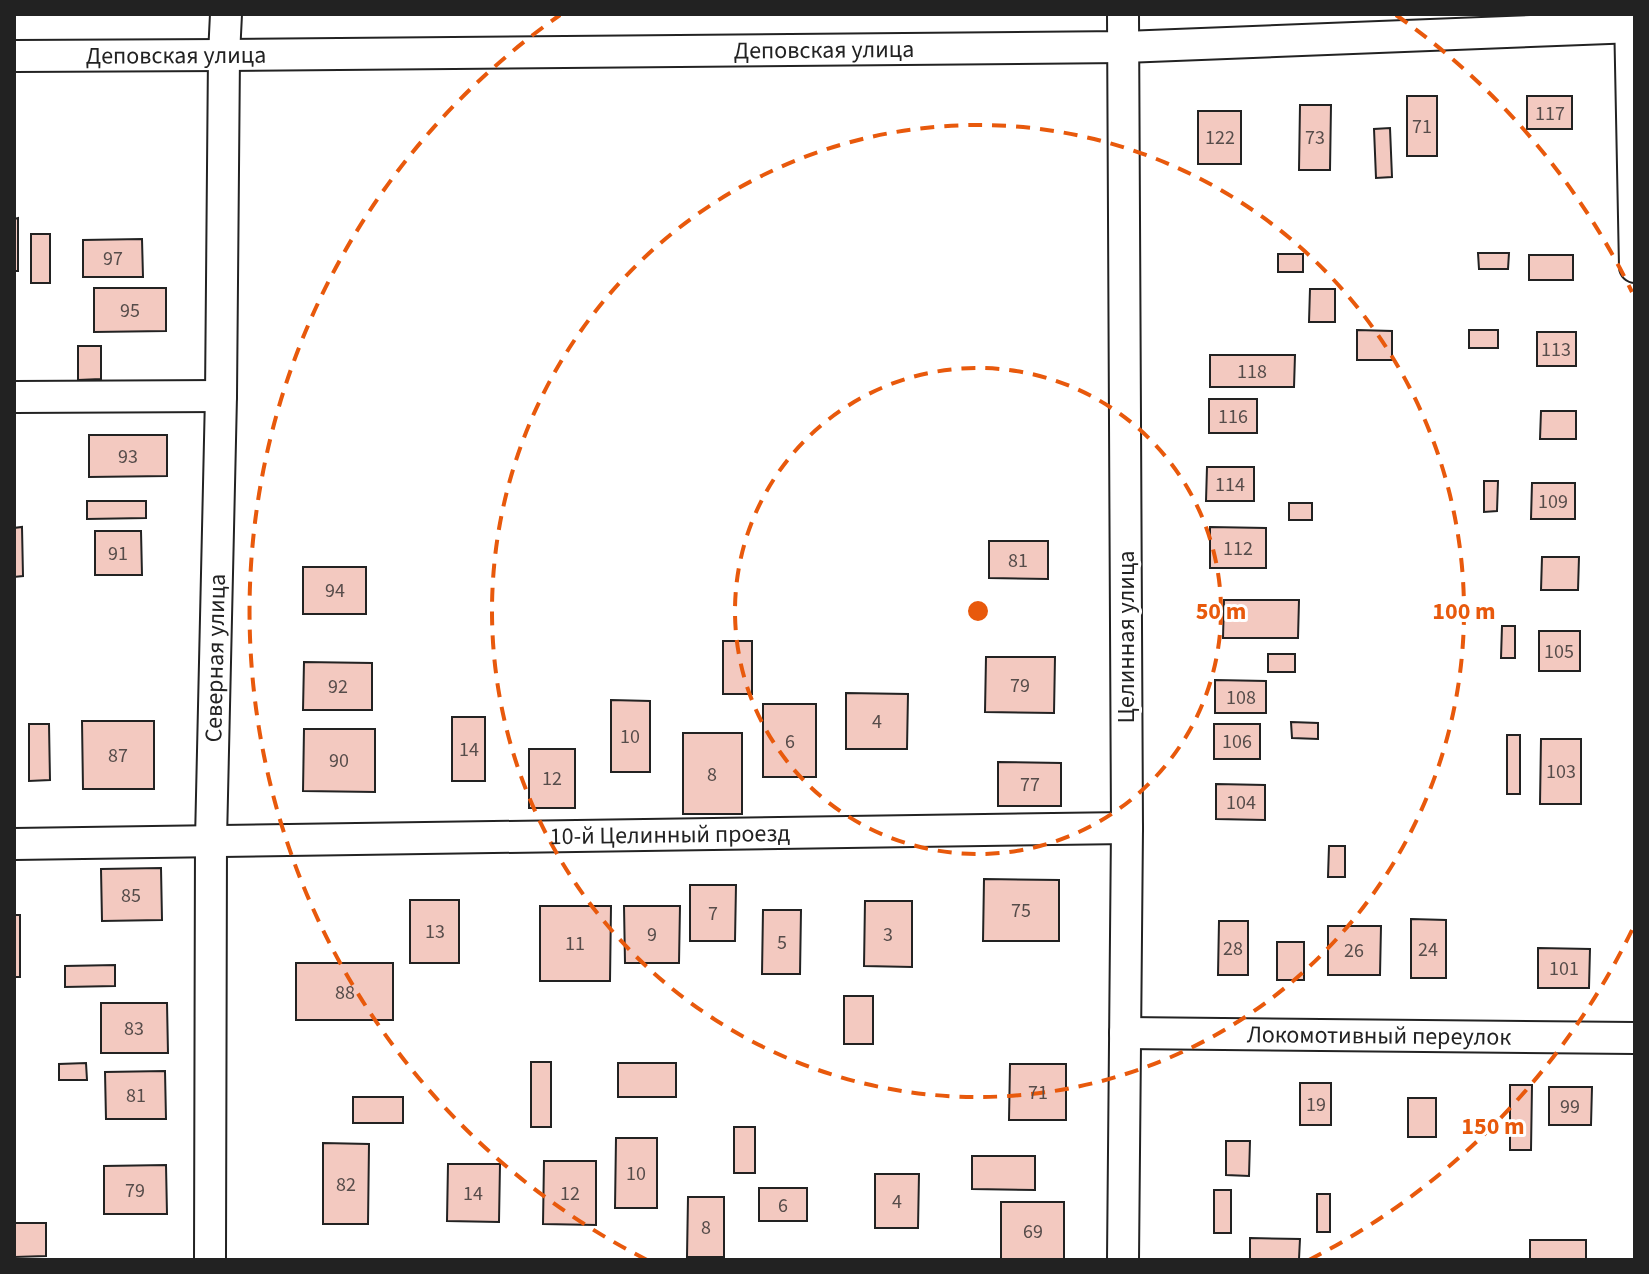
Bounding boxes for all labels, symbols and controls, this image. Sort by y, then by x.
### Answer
street label: Деповская улица [733,32,915,68]
street label: Деповская улица [86,38,267,74]
house number: 117 [1535,100,1565,128]
house number: 71 [1412,113,1432,141]
house number: 122 [1205,124,1235,152]
house number: 73 [1305,124,1325,152]
house number: 97 [103,245,123,273]
house number: 95 [120,297,140,325]
house number: 113 [1541,336,1571,364]
house number: 118 [1237,358,1267,386]
house number: 116 [1218,403,1248,431]
house number: 93 [118,443,138,471]
house number: 114 [1215,471,1245,499]
house number: 109 [1538,488,1568,516]
house number: 112 [1223,535,1253,563]
house number: 91 [108,540,128,568]
house number: 81 [1008,547,1028,575]
street label: Целинная улица [1109,551,1144,723]
street label: Северная улица [196,573,235,743]
house number: 94 [325,577,345,605]
text: 50 m [1196,594,1246,629]
text: 100 m [1432,594,1496,629]
centre of rings [964,597,992,625]
house number: 105 [1544,638,1574,666]
house number: 79 [1010,672,1030,700]
house number: 92 [328,673,348,701]
house number: 108 [1226,684,1256,712]
house number: 4 [872,708,882,736]
house number: 10 [620,723,640,751]
house number: 6 [785,728,795,756]
house number: 106 [1222,728,1252,756]
house number: 14 [459,736,479,764]
house number: 87 [108,742,128,770]
house number: 90 [329,747,349,775]
house number: 103 [1546,758,1576,786]
house number: 8 [707,761,717,789]
house number: 12 [542,765,562,793]
house number: 77 [1020,771,1040,799]
house number: 104 [1226,789,1256,817]
street label: 10-й Целинный проезд [550,816,791,854]
house number: 85 [121,882,141,910]
house number: 75 [1011,897,1031,925]
house number: 7 [708,900,718,928]
house number: 13 [425,918,445,946]
house number: 9 [647,921,657,949]
house number: 3 [883,921,893,949]
house number: 5 [777,929,787,957]
house number: 11 [565,930,585,958]
house number: 28 [1223,935,1243,963]
house number: 24 [1418,936,1438,964]
house number: 26 [1344,937,1364,965]
house number: 101 [1549,955,1579,983]
house number: 88 [335,979,355,1007]
house number: 83 [124,1015,144,1043]
street label: Локомотивный переулок [1247,1017,1512,1055]
house number: 71 [1028,1079,1048,1107]
house number: 81 [126,1082,146,1110]
house number: 19 [1306,1091,1326,1119]
house number: 99 [1560,1093,1580,1121]
text: 150 m [1461,1109,1525,1144]
house number: 10 [626,1160,646,1188]
house number: 82 [336,1171,356,1199]
house number: 79 [125,1177,145,1205]
house number: 14 [463,1180,483,1208]
house number: 12 [560,1180,580,1208]
house number: 4 [892,1188,902,1216]
house number: 6 [778,1192,788,1220]
house number: 8 [701,1214,711,1242]
house number: 69 [1023,1218,1043,1246]

